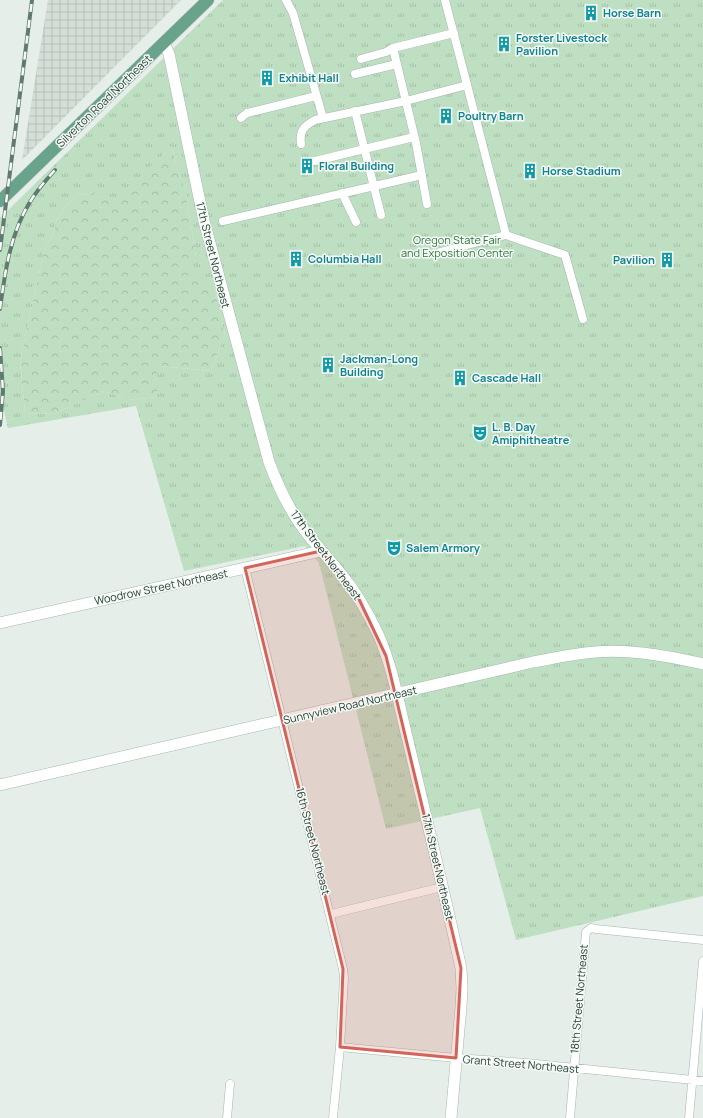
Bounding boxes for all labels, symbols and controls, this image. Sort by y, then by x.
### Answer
building icon: Horse Barn [582,4,600,22]
place label: Horse Barn [603,5,661,20]
place label: Forster Livestock Pavilion [516,30,608,58]
building icon: Forster Livestock Pavilion [495,35,513,53]
street label: Silverton Road Northeast [53,51,155,150]
building icon: Exhibit Hall [258,69,276,87]
place label: Exhibit Hall [279,70,339,85]
building icon: Poultry Barn [437,107,455,125]
place label: Poultry Barn [458,108,524,123]
building icon: Floral Building [298,157,316,175]
place label: Floral Building [319,158,394,173]
building icon: Horse Stadium [521,162,539,180]
place label: Horse Stadium [542,163,621,178]
street label: 17th Street Northeast [193,200,234,310]
park label: Oregon State Fair and Exposition Center [401,232,513,260]
building icon: Columbia Hall [287,250,305,268]
place label: Columbia Hall [308,251,382,266]
building icon: Pavilion [658,251,676,269]
place label: Pavilion [613,252,655,267]
place label: Jackman-Long Building [340,351,418,379]
building icon: Jackman-Long Building [319,356,337,374]
building icon: Cascade Hall [451,369,469,387]
place label: Cascade Hall [472,370,541,385]
place label: L. B. Day Amiphitheatre [492,419,570,447]
theatre icon: L. B. Day Amiphitheatre [471,424,489,442]
street label: 17th Street Northeast [288,507,365,603]
theatre icon: Salem Armory [385,539,403,557]
place label: Salem Armory [406,540,481,555]
street label: Woodrow Street Northeast [93,565,229,608]
street label: Sunnyview Road Northeast [282,682,418,727]
street label: 16th Street Northeast [293,786,334,896]
street label: 17th Street Northeast [419,812,458,922]
street label: 18th Street Northeast [566,944,591,1054]
street label: Grant Street Northeast [462,1051,580,1076]

